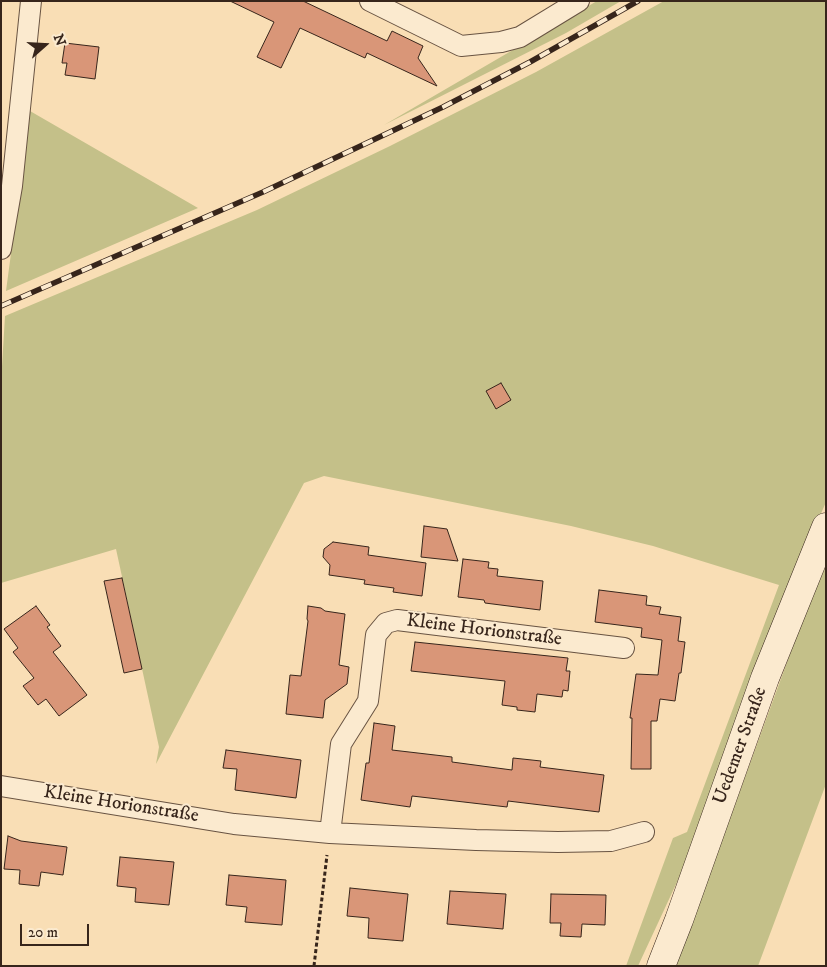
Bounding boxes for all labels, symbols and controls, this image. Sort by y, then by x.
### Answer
north arrow [20,20,70,70]
text: N [49,32,70,48]
street label: Kleine Horionstraße [405,610,563,652]
street label: Uedemer Straße [709,684,773,808]
street label: Kleine Horionstraße [42,782,200,828]
scale bar [22,914,91,946]
text: 20 m [28,923,58,942]

